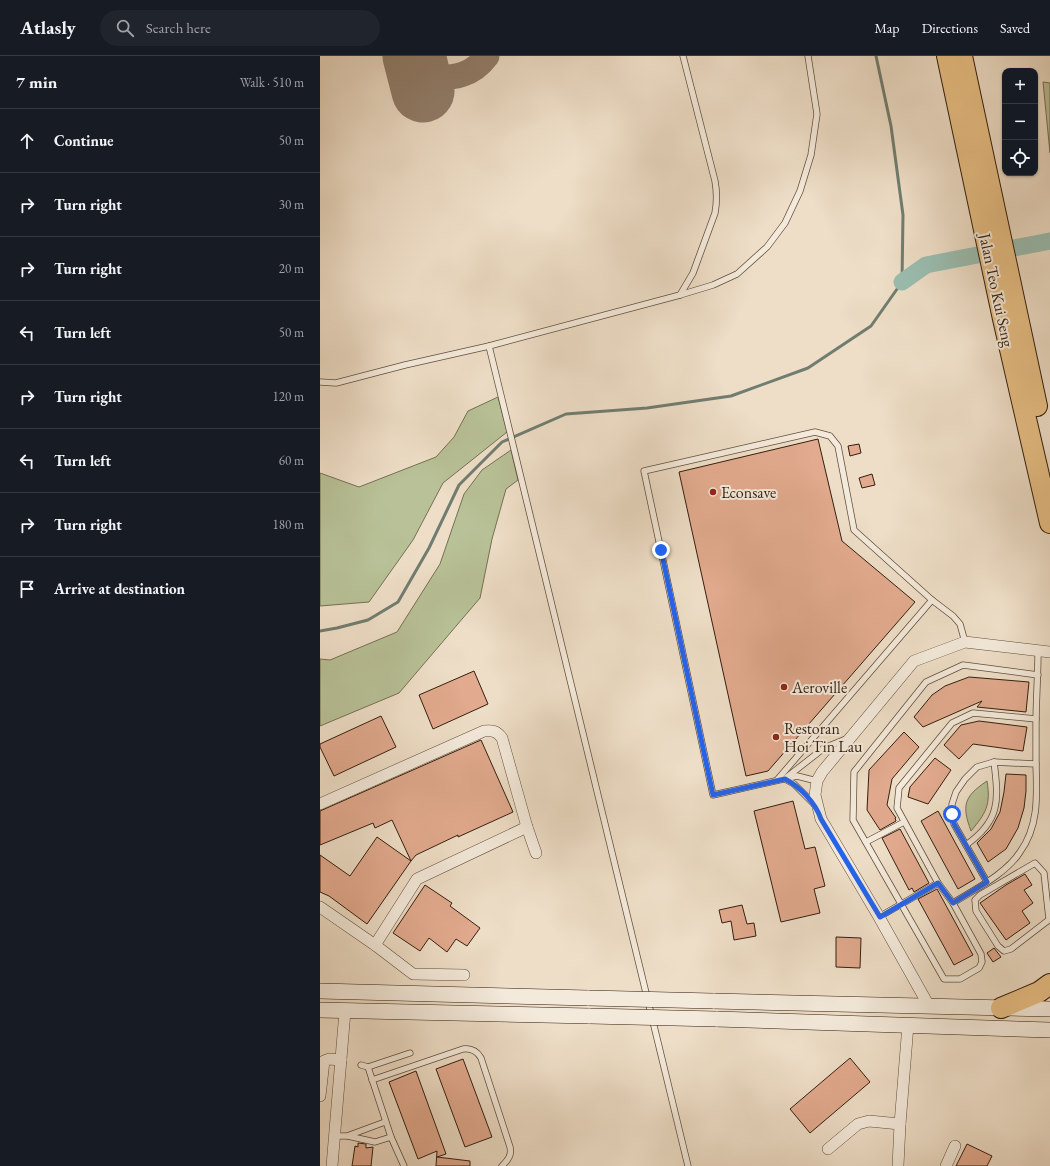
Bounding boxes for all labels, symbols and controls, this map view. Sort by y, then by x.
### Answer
search box [100,10,380,46]
text: Atlasly [20,15,76,40]
icon: search [114,17,136,39]
text: Search here [146,18,211,37]
text: Map [874,19,900,37]
text: Directions [922,19,978,37]
text: Saved [1000,19,1030,37]
map controls [1002,68,1038,176]
button: + [1002,68,1038,104]
text: 7 min [16,71,57,93]
text: Walk · 510 m [240,74,304,91]
button: − [1002,104,1038,140]
icon: ahead [16,130,38,152]
text: Continue [54,131,114,150]
text: 50 m [279,132,304,149]
button: locate [1002,140,1038,176]
icon: right [16,194,38,216]
text: Turn right [54,195,122,214]
text: 30 m [279,196,304,213]
street label: Jalan Teo Kui Seng [974,229,1019,350]
icon: right [16,258,38,280]
text: Turn right [54,259,122,278]
text: 20 m [279,260,304,277]
icon: left [16,322,38,344]
text: Turn left [54,323,111,342]
text: 50 m [279,324,304,341]
icon: right [16,386,38,408]
text: Turn right [54,387,122,406]
text: 120 m [273,388,304,405]
icon: left [16,450,38,472]
text: Turn left [54,451,111,470]
text: 60 m [279,452,304,469]
place label: Econsave [721,482,776,503]
marker: Econsave [708,487,718,497]
icon: right [16,514,38,536]
text: Turn right [54,515,122,534]
text: 180 m [273,516,304,533]
route end [652,541,670,559]
icon: arrive [16,578,38,600]
text: Arrive at destination [54,579,185,598]
place label: Aeroville [791,677,847,698]
marker: Aeroville [779,682,789,692]
place label: Restoran Hoi Tin Lau [784,718,863,757]
marker: Restoran Hoi Tin Lau [771,732,781,742]
route start [943,805,961,823]

